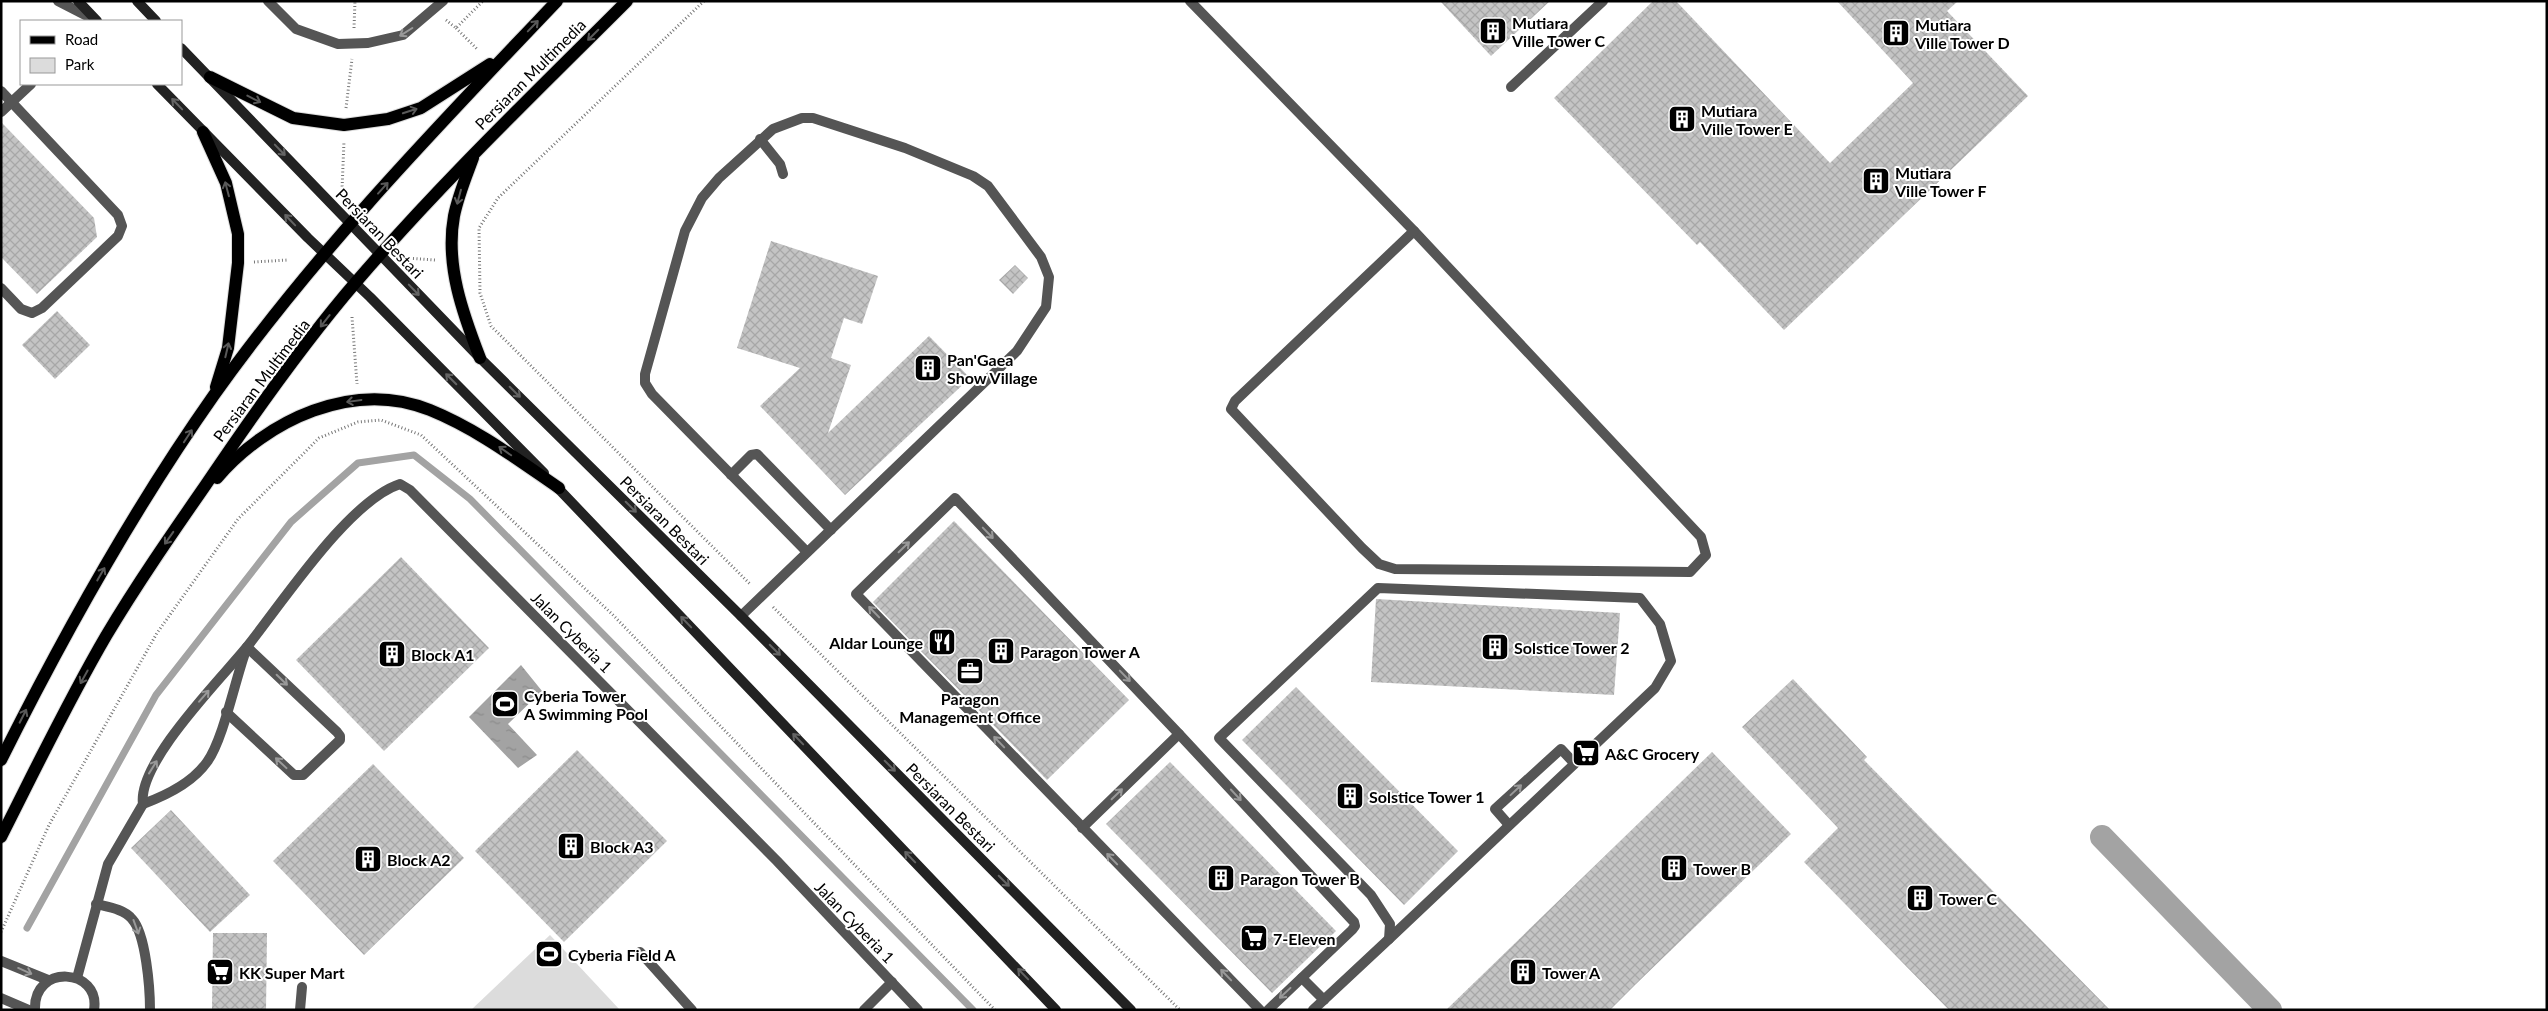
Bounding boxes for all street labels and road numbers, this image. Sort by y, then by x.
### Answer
street label: Persiaran Multimedia [471,15,589,133]
street label: Persiaran Bestari [332,184,428,282]
street label: Persiaran Multimedia [209,315,313,445]
street label: Persiaran Bestari [617,472,713,568]
street label: Jalan Cyberia 1 [528,588,616,676]
street label: Persiaran Bestari [903,759,999,855]
street label: Jalan Cyberia 1 [811,877,899,967]

